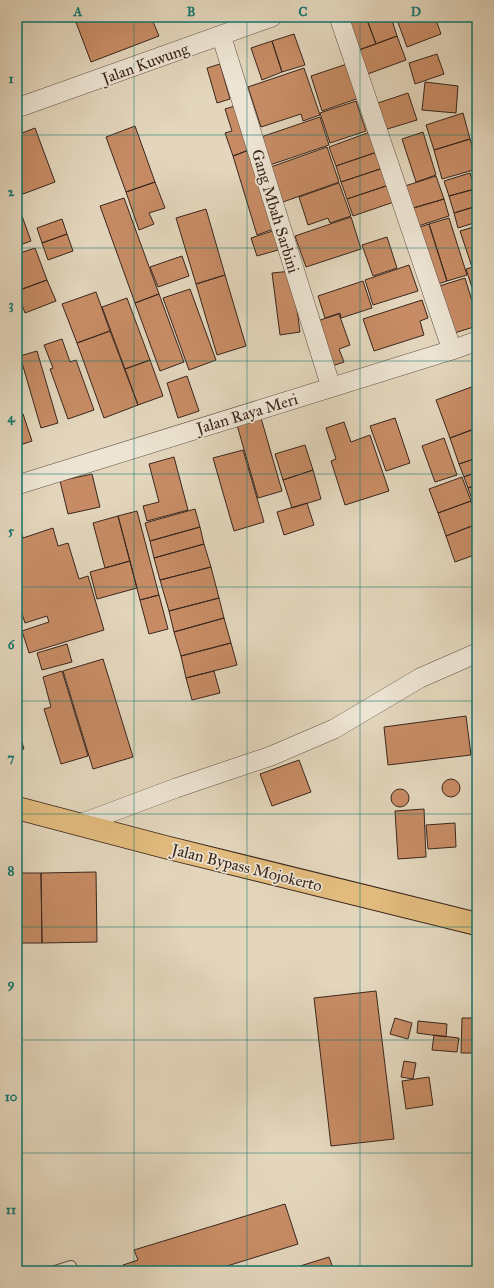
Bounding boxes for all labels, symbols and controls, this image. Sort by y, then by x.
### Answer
text: A [73,4,83,20]
text: B [187,4,196,20]
text: C [299,4,308,20]
text: D [411,4,421,20]
street label: Jalan Kuwung [97,39,192,90]
text: 1 [8,71,14,87]
street label: Gang Mbah Sarbini [247,147,304,276]
text: 2 [8,184,15,200]
text: 3 [8,297,14,313]
street label: Jalan Raya Meri [192,389,301,439]
text: 4 [7,410,15,426]
text: 5 [8,523,15,539]
text: 6 [8,637,16,653]
text: 7 [8,750,15,766]
street label: Jalan Bypass Mojokerto [168,839,324,896]
text: 8 [8,863,15,879]
text: 9 [8,976,15,992]
text: 10 [5,1089,18,1105]
text: 11 [6,1202,16,1218]

